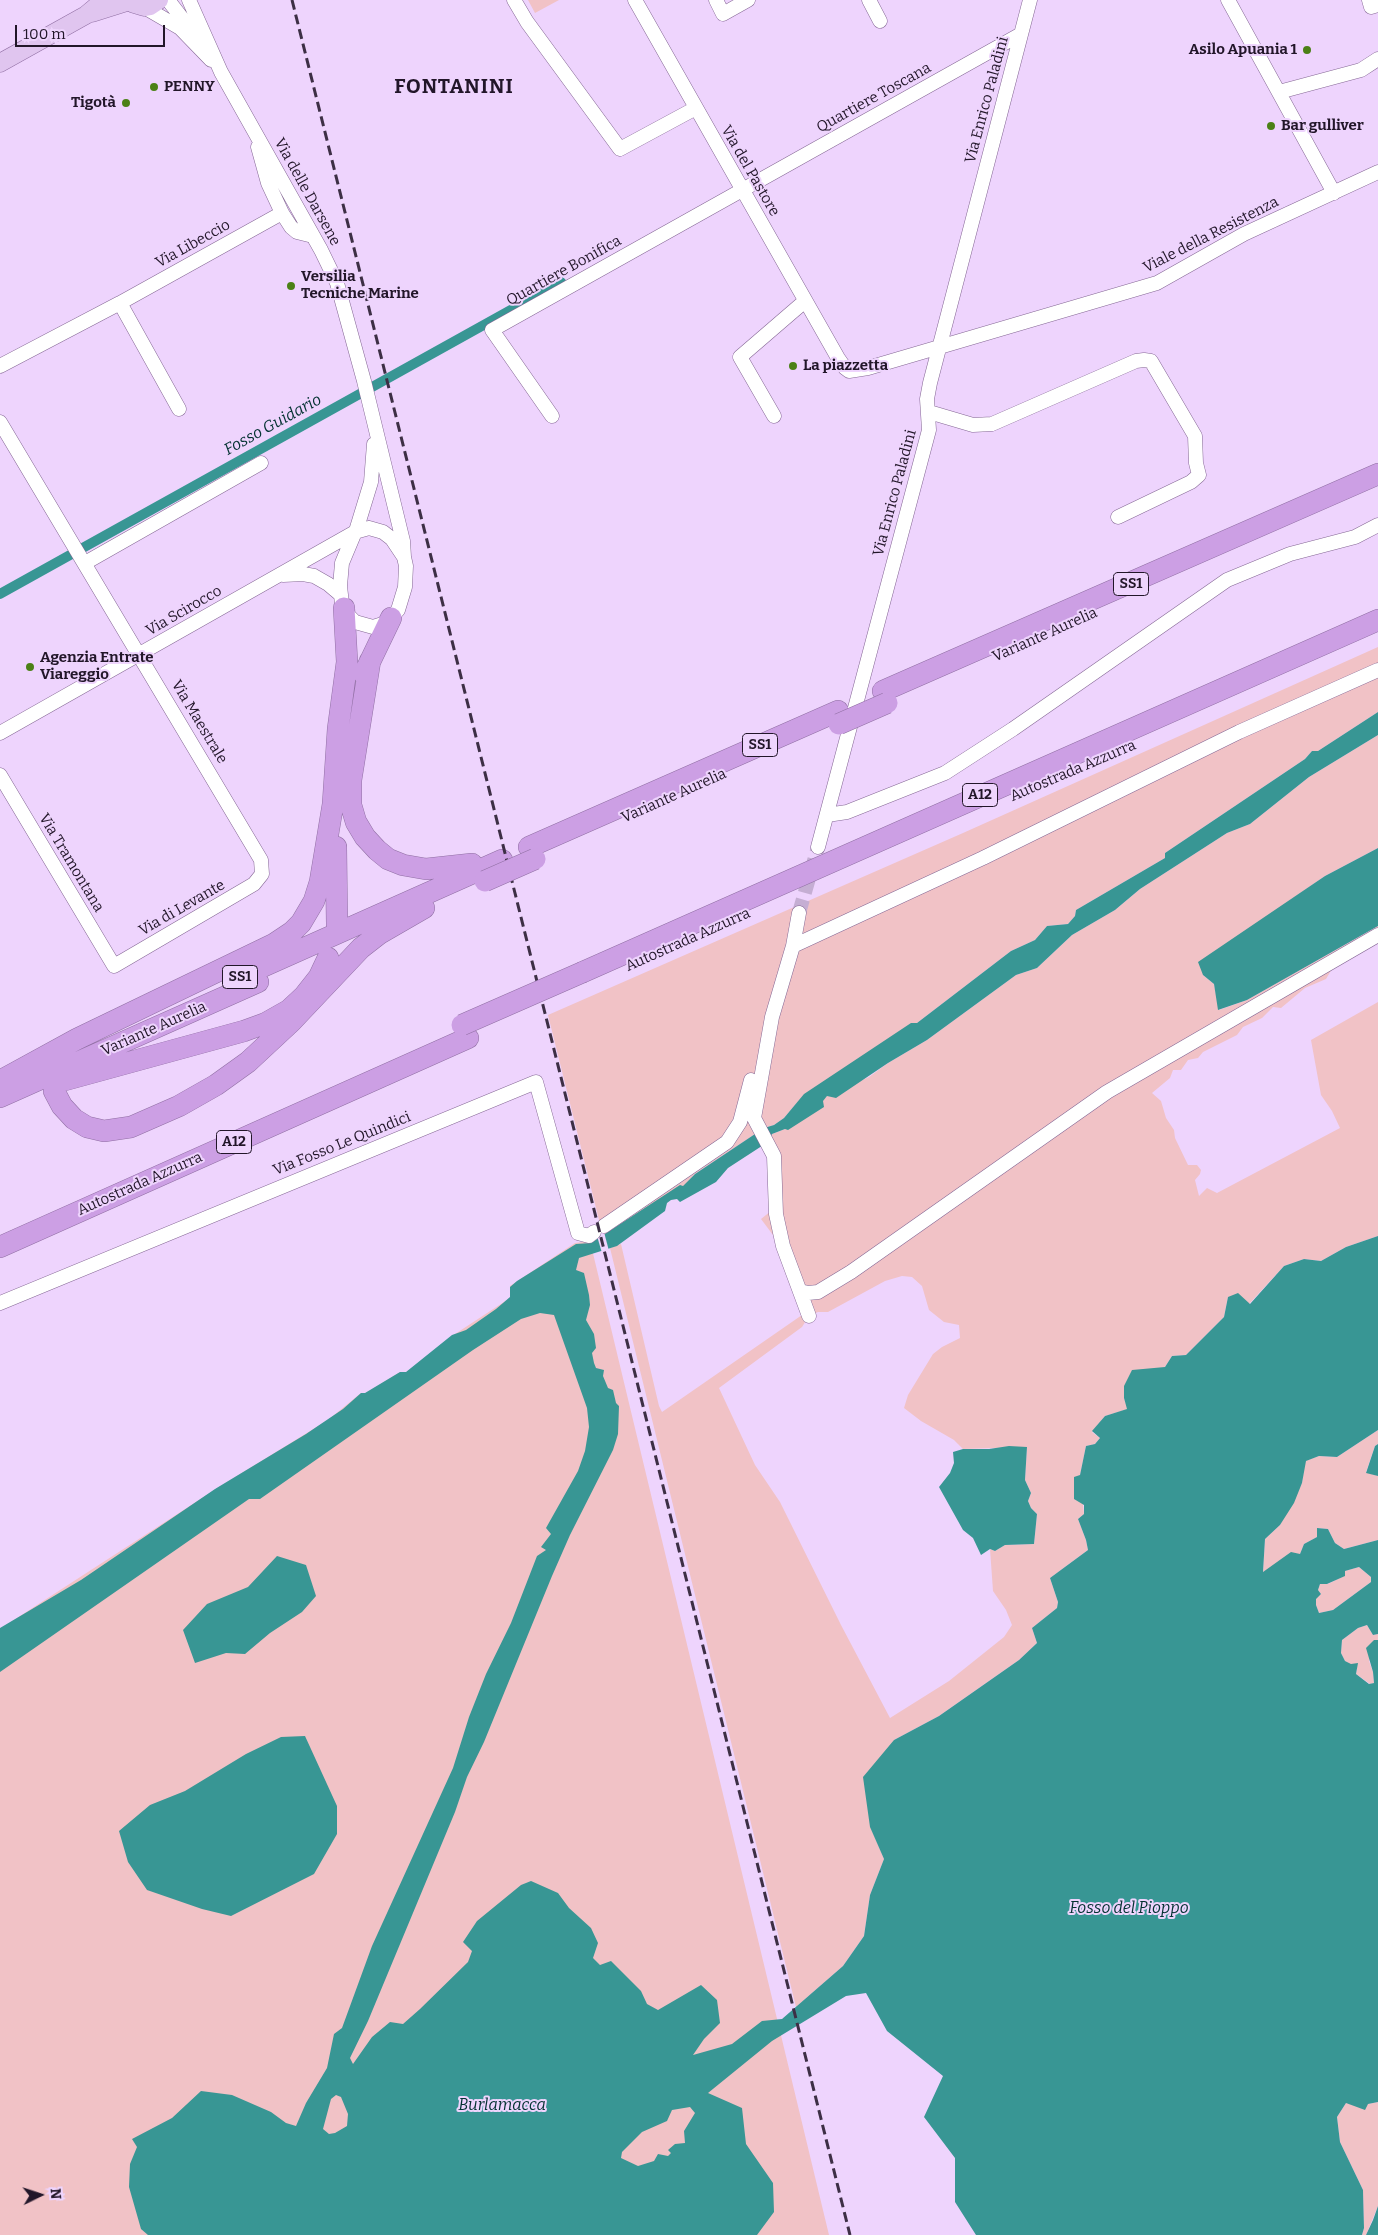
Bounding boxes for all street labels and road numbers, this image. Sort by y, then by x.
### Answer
street label: Via Enrico Paladini [961,35,1013,165]
street label: Quartiere Toscana [814,59,934,137]
street label: Via del Pastore [717,122,783,220]
street label: Via delle Darsene [270,135,344,249]
street label: Viale della Resistenza [1140,193,1282,277]
street label: Via Libeccio [153,216,233,272]
street label: Quartiere Bonifica [503,232,625,310]
street label: Via Enrico Paladini [869,428,921,558]
road number: SS1 [1114,572,1148,596]
street label: Via Scirocco [143,582,225,640]
street label: Variante Aurelia [990,604,1100,666]
street label: Via Maestrale [167,677,231,767]
road number: SS1 [742,734,778,756]
street label: Autostrada Azzurra [1007,736,1139,806]
street label: Variante Aurelia [619,765,729,827]
road number: A12 [962,784,998,806]
street label: Via Tramontana [35,811,107,915]
street label: Via di Levante [136,876,228,940]
street label: Autostrada Azzurra [623,904,753,976]
road number: SS1 [222,966,258,989]
street label: Variante Aurelia [99,998,209,1060]
street label: Via Fosso Le Quindici [271,1108,413,1180]
road number: A12 [216,1130,252,1154]
street label: Autostrada Azzurra [75,1148,205,1220]

